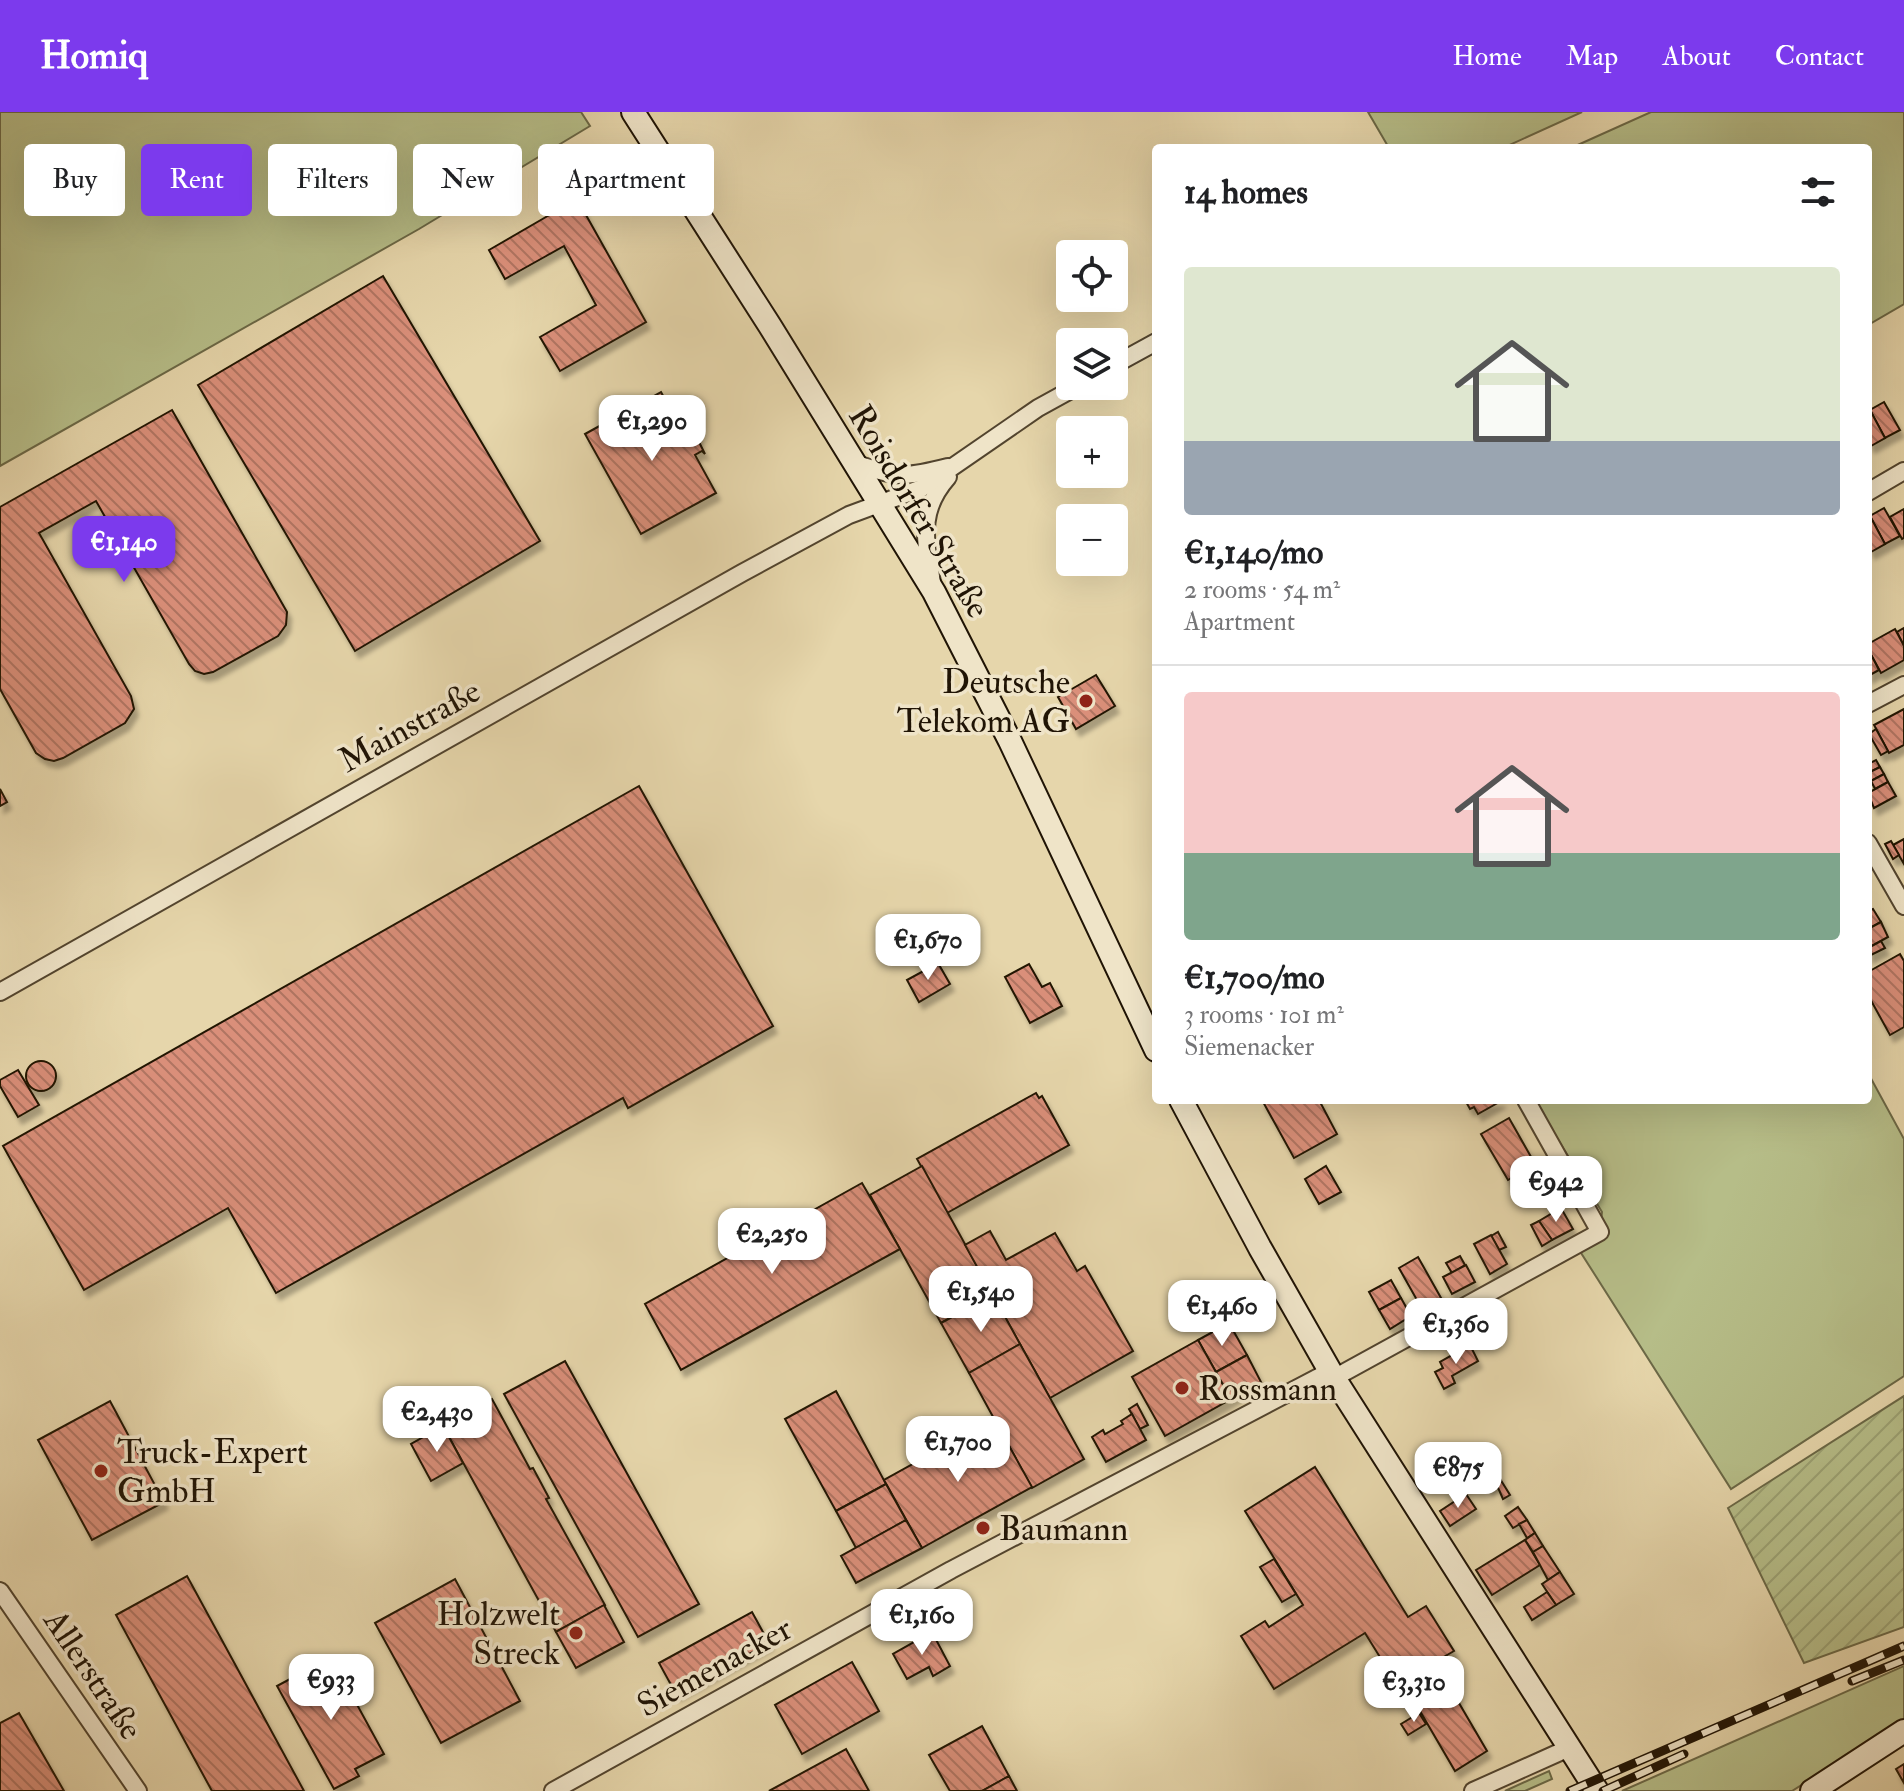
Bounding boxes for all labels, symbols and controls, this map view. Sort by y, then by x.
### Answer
text: Homiq [40,32,148,80]
text: Home [1452,39,1522,74]
text: Map [1566,39,1618,74]
text: About [1662,39,1731,74]
text: Contact [1775,39,1864,74]
chip: Buy [24,144,125,216]
chip: Rent [141,144,252,216]
chip: Filters [268,144,397,216]
chip: New [413,144,522,216]
chip: Apartment [538,144,714,216]
icon: filters [1796,170,1840,214]
text: 14 homes [1184,171,1308,214]
map controls [1056,240,1128,576]
button: locate [1056,240,1128,312]
icon: home [1440,319,1584,463]
button: layers [1056,328,1128,400]
pin: €1,290 [587,395,717,463]
street label: Roisdorfer Straße [838,398,999,626]
text: €1,290 [617,405,687,437]
button: + [1056,416,1128,488]
button: − [1056,504,1128,576]
pin: €1,140 [59,516,189,584]
text: €1,140 [90,526,158,558]
text: €1,140/mo [1184,531,1323,574]
text: 2 rooms · 54 m² [1184,574,1340,606]
text: Apartment [1184,606,1295,638]
place label: Deutsche Telekom AG [897,661,1070,743]
street label: Mainstraße [331,670,488,783]
marker: Deutsche Telekom AG [1077,692,1095,710]
icon: home [1440,744,1584,888]
pin: €1,670 [863,914,993,982]
text: €1,670 [894,924,962,956]
text: €1,700/mo [1184,956,1325,999]
text: 3 rooms · 101 m² [1184,999,1344,1031]
text: Siemenacker [1184,1031,1314,1063]
pin: €942 [1509,1156,1603,1224]
text: €942 [1528,1166,1584,1198]
pin: €2,250 [707,1208,837,1276]
text: €2,250 [736,1218,808,1250]
pin: €1,540 [916,1266,1046,1334]
text: €1,540 [947,1276,1015,1308]
pin: €1,460 [1157,1280,1287,1348]
text: €1,460 [1186,1290,1258,1322]
pin: €1,360 [1391,1298,1521,1366]
text: €1,360 [1422,1308,1490,1340]
place label: Rossmann [1198,1368,1337,1411]
marker: Rossmann [1173,1379,1191,1397]
pin: €2,430 [372,1386,502,1454]
text: €2,430 [401,1396,473,1428]
pin: €1,700 [893,1416,1023,1484]
text: €1,700 [924,1426,992,1458]
place label: Truck-Expert GmbH [117,1431,308,1513]
pin: €875 [1411,1442,1505,1510]
text: €875 [1433,1452,1483,1484]
marker: Truck-Expert GmbH [92,1462,110,1480]
place label: Baumann [999,1508,1128,1551]
marker: Baumann [974,1519,992,1537]
pin: €1,160 [857,1589,987,1657]
place label: Holzwelt Streck [437,1593,560,1675]
text: €1,160 [889,1599,955,1631]
street label: Allerstraße [33,1601,152,1748]
street label: Siemenacker [630,1607,800,1727]
marker: Holzwelt Streck [567,1624,585,1642]
pin: €933 [284,1654,378,1722]
pin: €3,310 [1349,1656,1479,1724]
text: €933 [307,1664,355,1696]
text: €3,310 [1382,1666,1446,1698]

